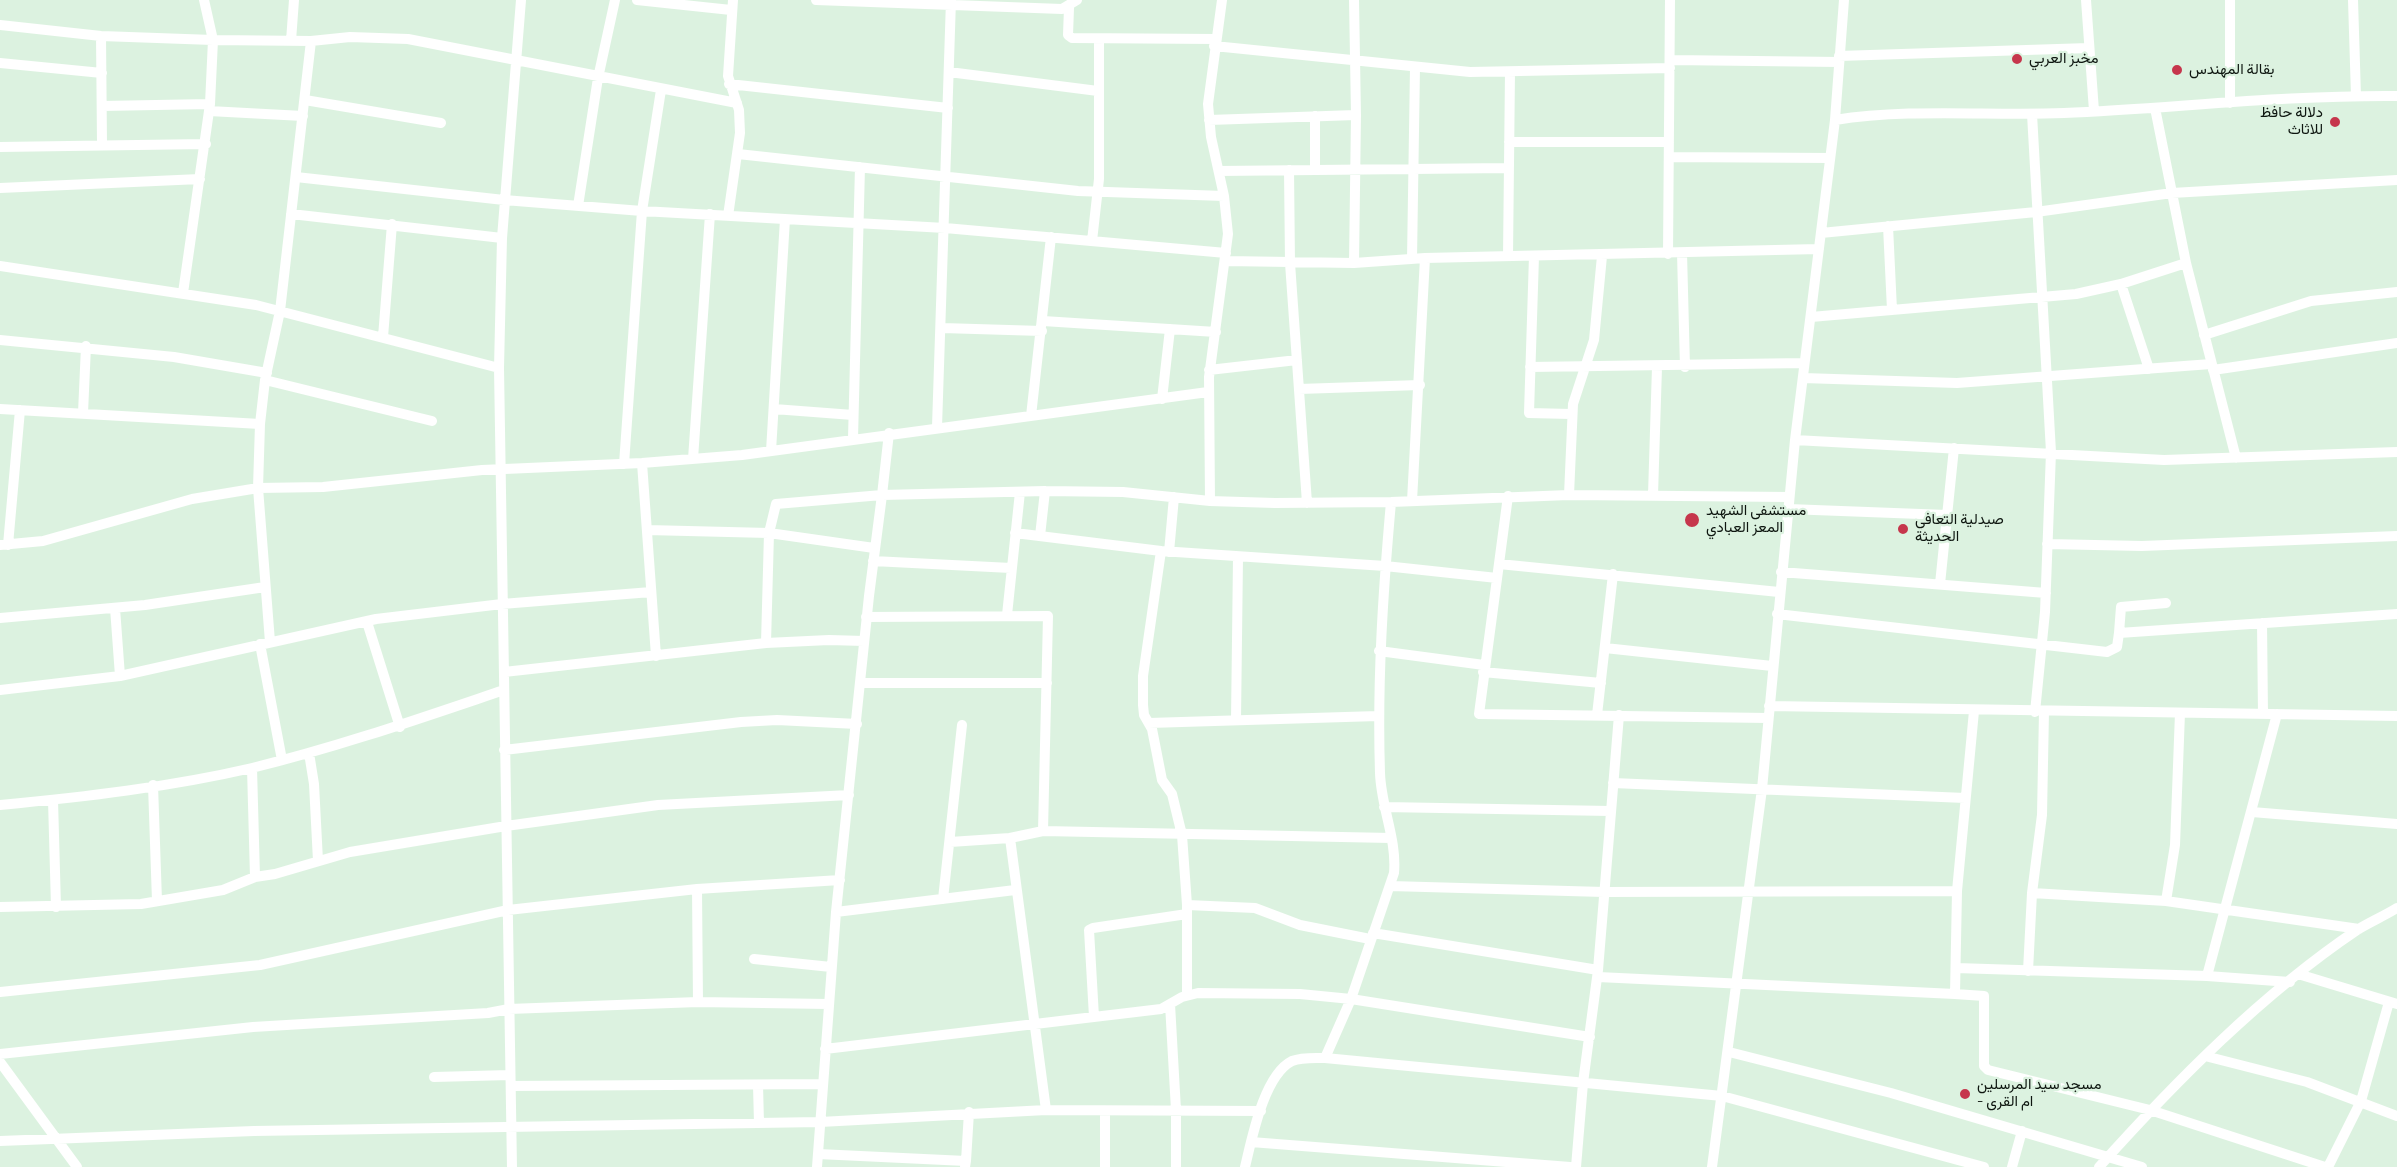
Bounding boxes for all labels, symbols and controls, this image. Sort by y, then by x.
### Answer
place label: مخبز العربي [2029,50,2099,68]
marker: مخبز العربي [2010,52,2024,66]
place label: بقالة المهندس [2189,61,2275,79]
marker: بقالة المهندس [2170,63,2184,77]
place label: دلالة حافظ للاثاث [2260,104,2323,139]
marker: دلالة حافظ للاثاث [2328,115,2342,129]
place label: مستشفى الشهيد المعز العبادي [1706,502,1806,537]
marker: مستشفى الشهيد المعز العبادي [1683,511,1701,529]
place label: صيدلية التعافي الحديثة [1915,511,2004,546]
marker: صيدلية التعافي الحديثة [1896,522,1910,536]
place label: مسجد سيد المرسلين - ام القرى [1977,1076,2101,1111]
marker: مسجد سيد المرسلين - ام القرى [1958,1087,1972,1101]

